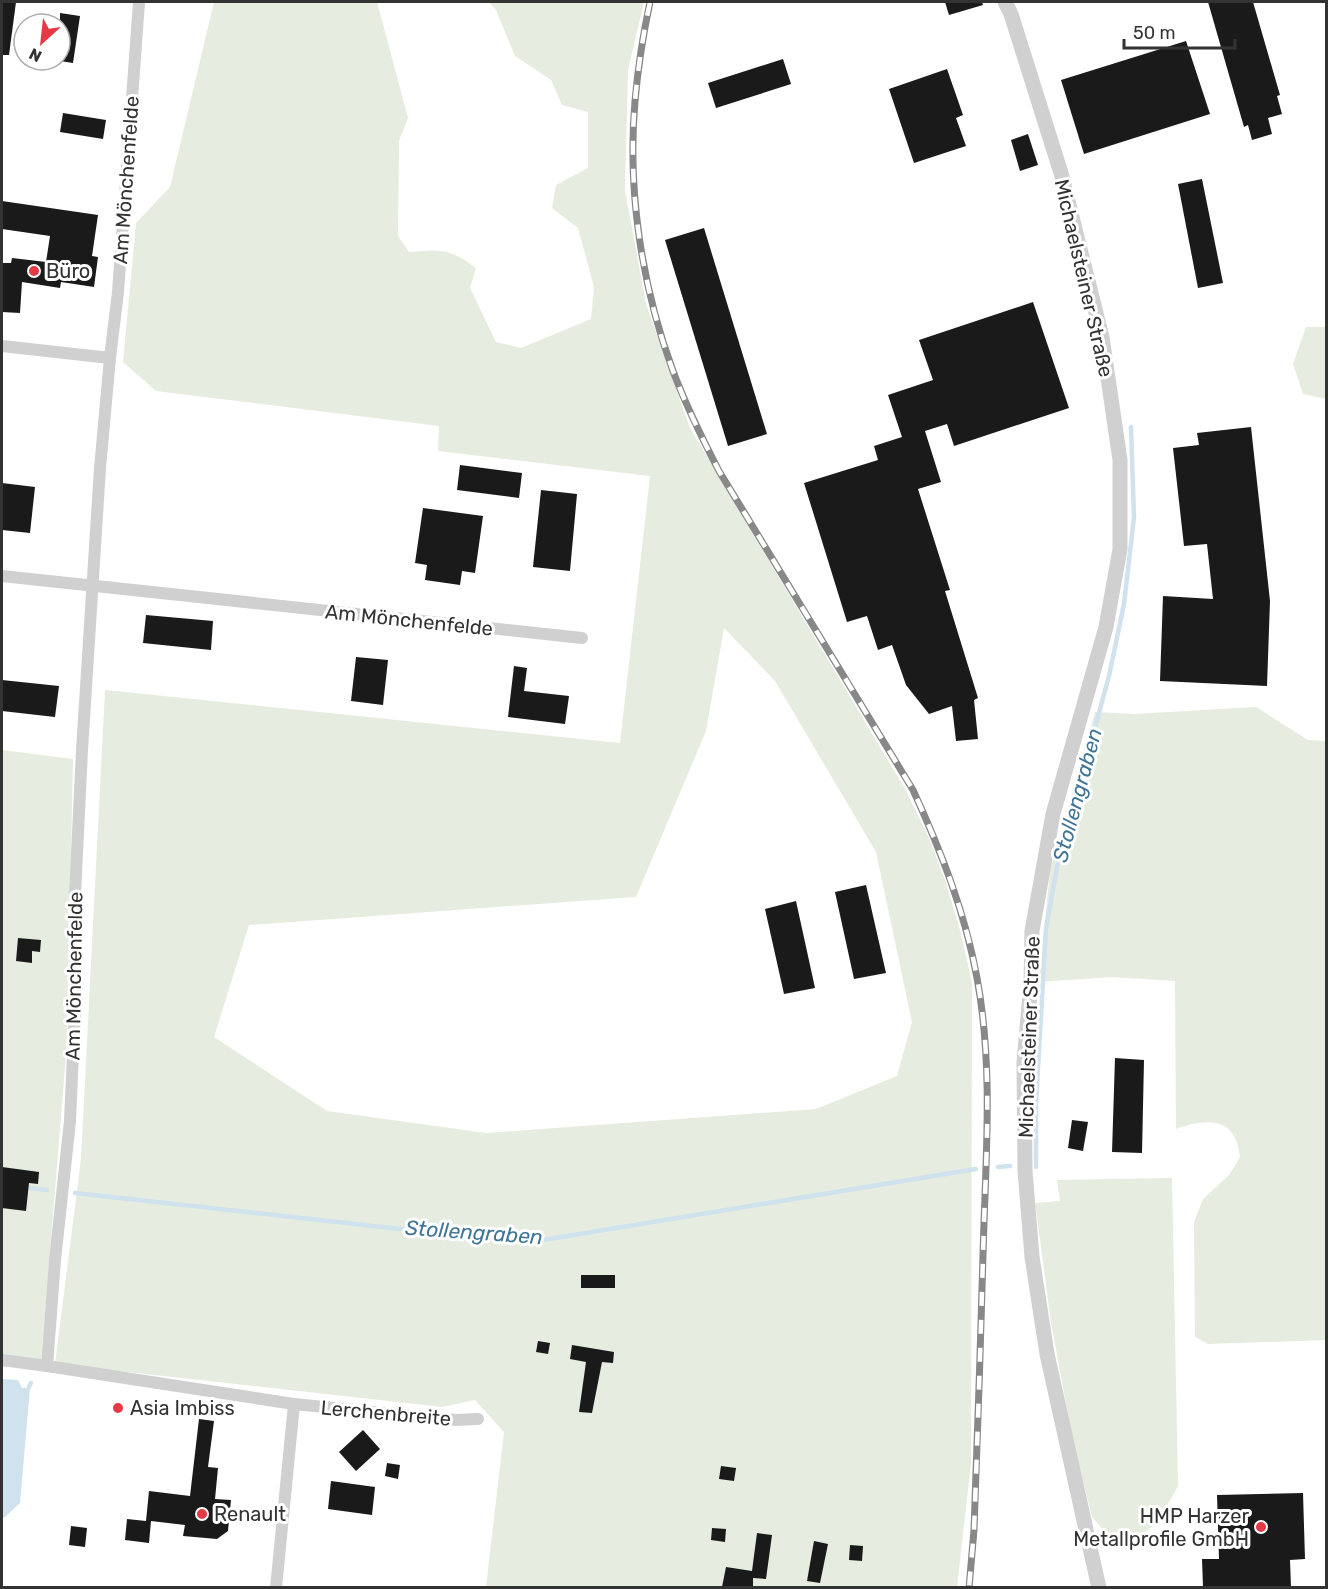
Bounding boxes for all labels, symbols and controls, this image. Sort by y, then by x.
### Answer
north arrow [12,12,72,72]
scale bar [1124,12,1235,50]
text: 50 m [1133,22,1176,44]
text: N [26,44,45,66]
street label: Am Mönchenfelde [108,95,144,265]
street label: Michaelsteiner Straße [1050,177,1118,379]
place label: Büro [46,259,90,283]
marker: Büro [27,264,41,278]
street label: Am Mönchenfelde [324,599,494,641]
water label: Stollengraben [1047,725,1107,865]
street label: Am Mönchenfelde [61,891,87,1061]
street label: Michaelsteiner Straße [1013,936,1045,1138]
water label: Stollengraben [405,1215,543,1249]
street label: Lerchenbreite [320,1395,452,1431]
place label: Asia Imbiss [130,1396,235,1420]
marker: Asia Imbiss [111,1401,125,1415]
place label: Renault [214,1502,286,1526]
place label: HMP Harzer Metallprofile GmbH [1073,1504,1249,1551]
marker: Renault [195,1507,209,1521]
marker: HMP Harzer Metallprofile GmbH [1254,1520,1268,1534]

